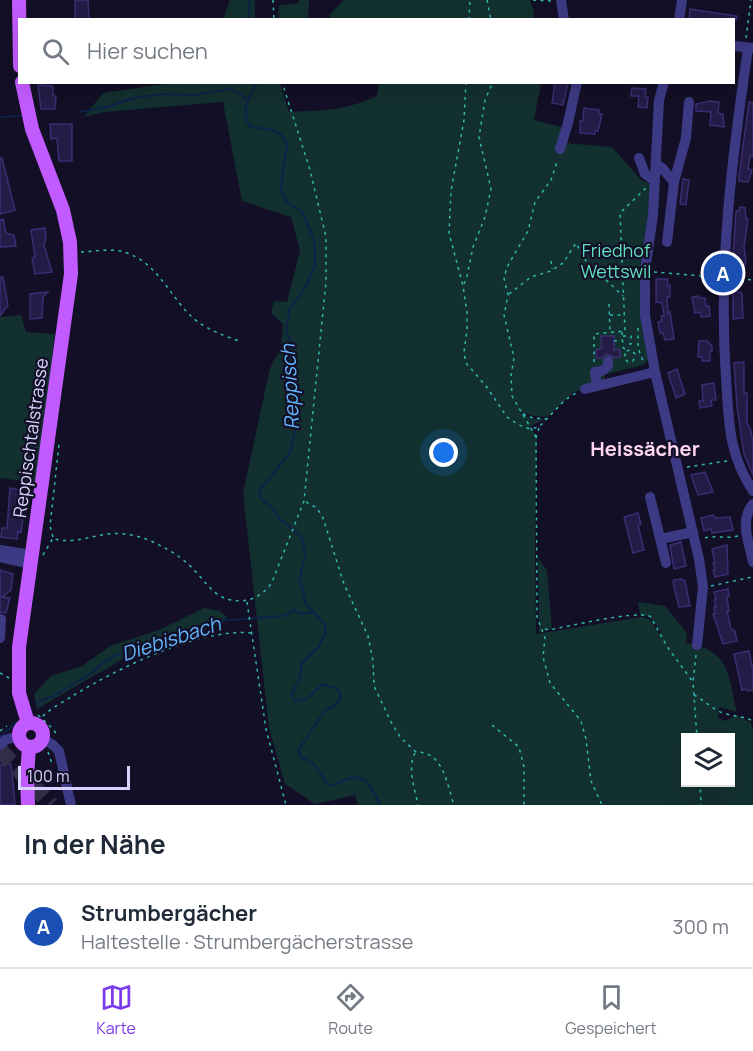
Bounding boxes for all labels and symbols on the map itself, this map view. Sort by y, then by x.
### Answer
park label: Friedhof Wettswil [581,238,651,283]
pin: A [704,250,742,296]
water label: Reppisch [274,342,305,431]
street label: Reppischtalstrasse [7,357,53,519]
district label: Heissächer [590,435,700,462]
your location [429,438,458,467]
water label: Diebisbach [118,609,225,667]
scale bar [18,763,130,790]

